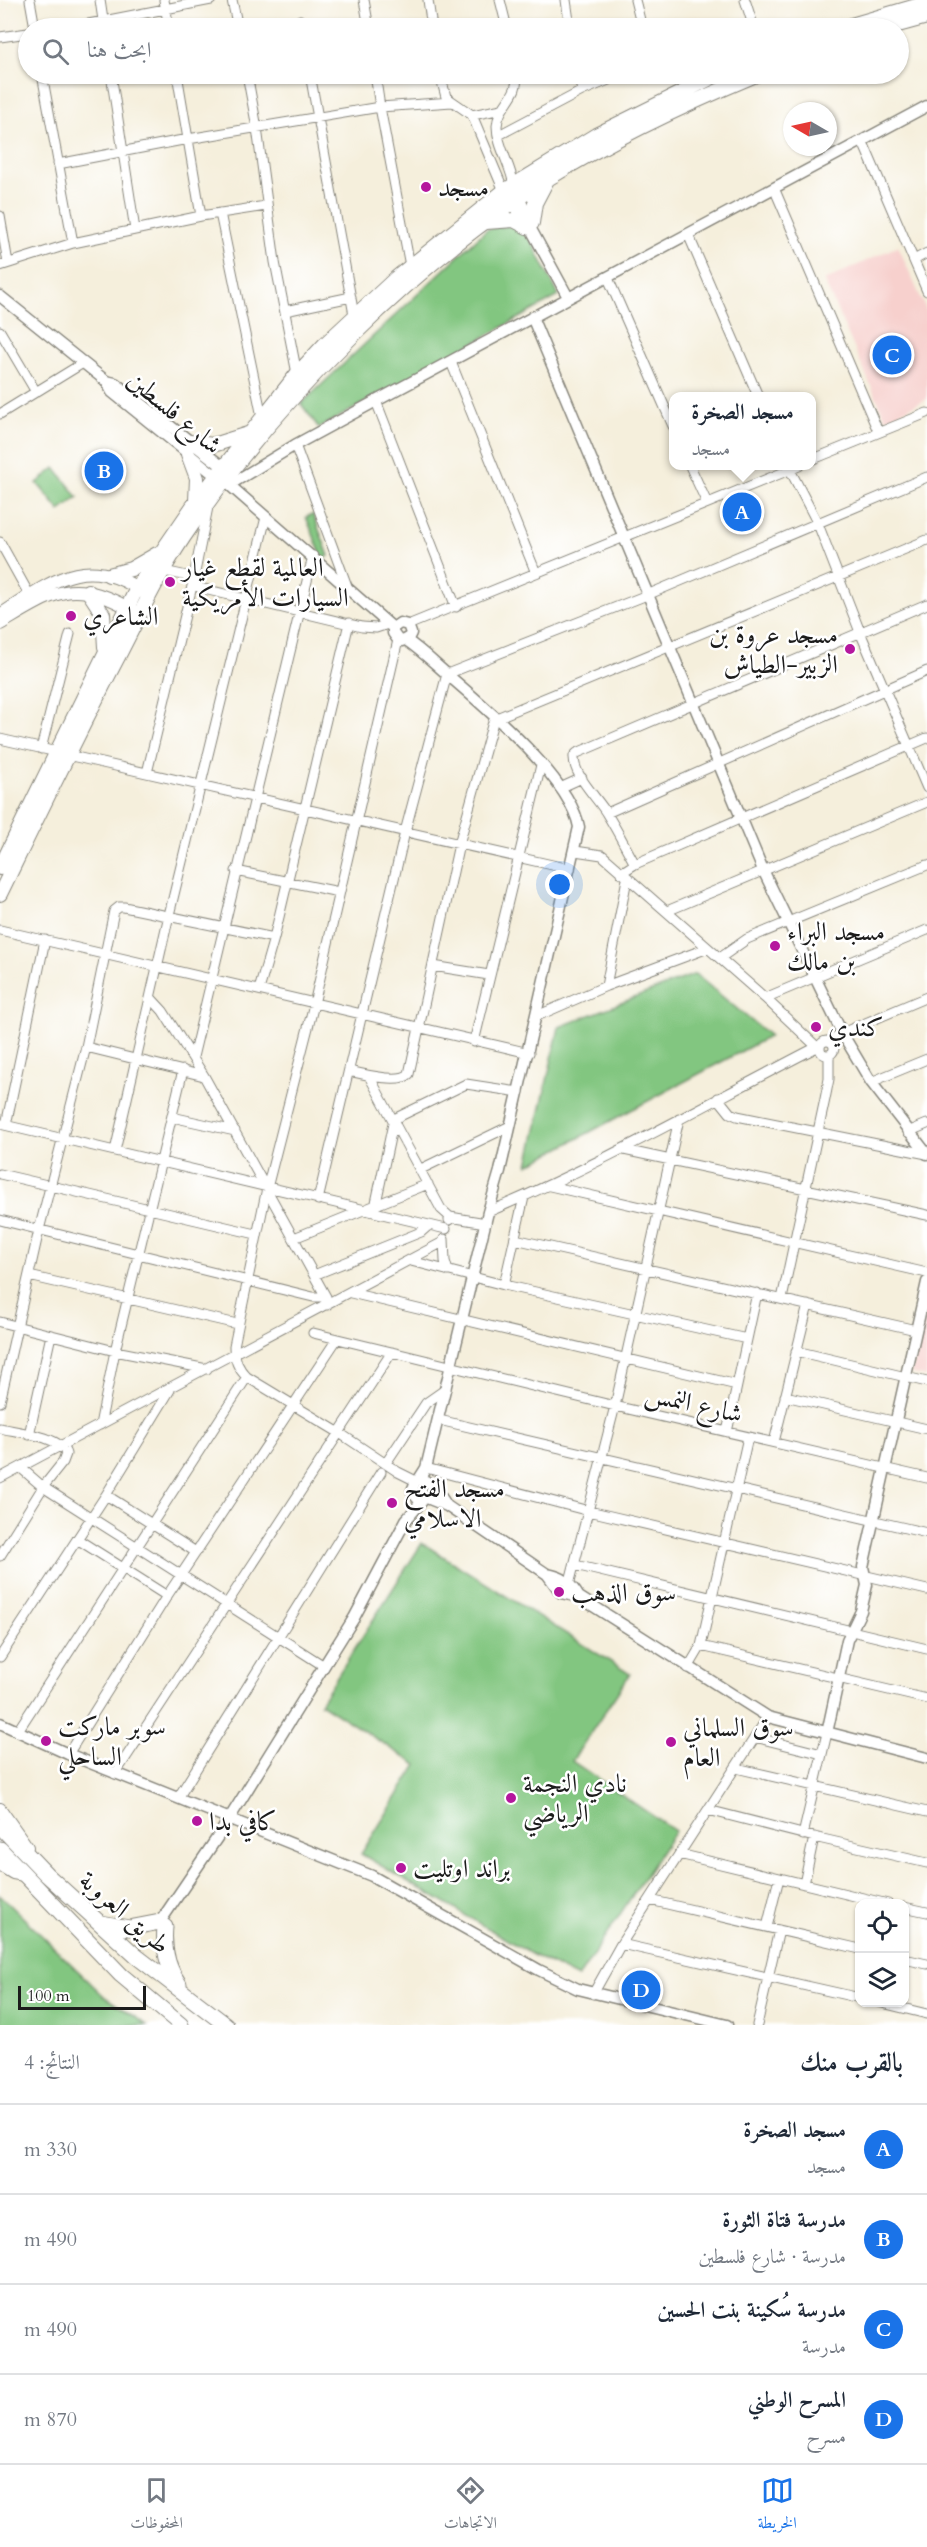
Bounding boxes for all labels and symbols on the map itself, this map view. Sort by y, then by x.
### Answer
north arrow [783,102,837,156]
place label: مسجد [438,170,489,205]
marker: مسجد [419,180,433,194]
pin: C [872,332,912,378]
street label: شارع فلسطين [117,362,230,465]
pin: B [84,448,124,494]
pin: A [722,490,762,534]
place label: العالمية لقطع غيار السيارات الأمريكية [179,550,349,615]
marker: العالمية لقطع غيار السيارات الأمريكية [163,575,177,589]
place label: الشاعري [83,599,158,637]
marker: الشاعري [64,609,78,623]
place label: مسجد عروة بن الزبير-الطياش [709,617,838,682]
marker: مسجد عروة بن الزبير-الطياش [843,642,857,656]
your location [545,870,574,899]
place label: مسجد البراء بن مالك [787,914,885,979]
marker: مسجد البراء بن مالك [768,939,782,953]
place label: كندي [828,1010,884,1048]
marker: كندي [809,1020,823,1034]
street label: شارع النمس [641,1375,746,1436]
place label: مسجد الفتح الاسلامي [404,1471,505,1540]
marker: مسجد الفتح الاسلامي [385,1496,399,1510]
place label: سوق الذهب [571,1575,676,1610]
marker: سوق الذهب [552,1585,566,1599]
place label: سوبر ماركت الساحلي [58,1709,166,1781]
place label: سوق السلماني العام [683,1710,794,1780]
marker: سوبر ماركت الساحلي [39,1734,53,1748]
marker: سوق السلماني العام [664,1735,678,1749]
place label: نادي النجمة الرياضي [523,1766,627,1837]
marker: نادي النجمة الرياضي [504,1791,518,1805]
place label: كافي بدا [209,1804,277,1843]
marker: كافي بدا [190,1814,204,1828]
place label: براند اوتليت [413,1851,511,1886]
marker: براند اوتليت [394,1861,408,1875]
street label: طريق العروبة [71,1863,178,1962]
pin: D [622,1968,660,2012]
scale bar [18,1983,146,2010]

